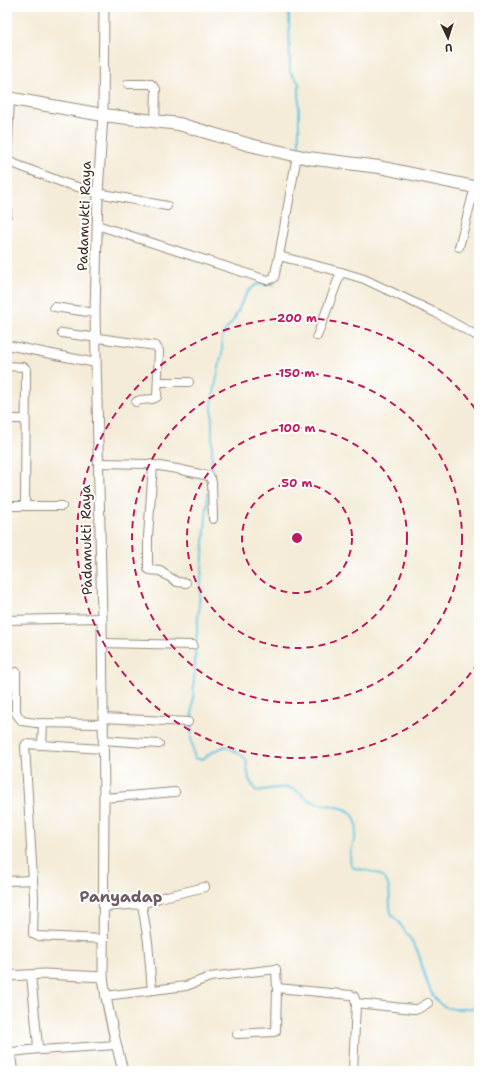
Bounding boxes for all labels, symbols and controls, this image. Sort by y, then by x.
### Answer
north arrow [428,18,468,58]
text: U [444,40,453,55]
street label: Padamukti Raya [73,160,95,271]
text: 200 m [277,310,317,326]
text: 150 m [279,365,315,381]
text: 100 m [279,420,316,436]
text: 50 m [282,475,313,491]
street label: Padamukti Raya [76,484,96,595]
centre of rings [290,531,304,545]
district label: Panyadap [80,886,163,907]

